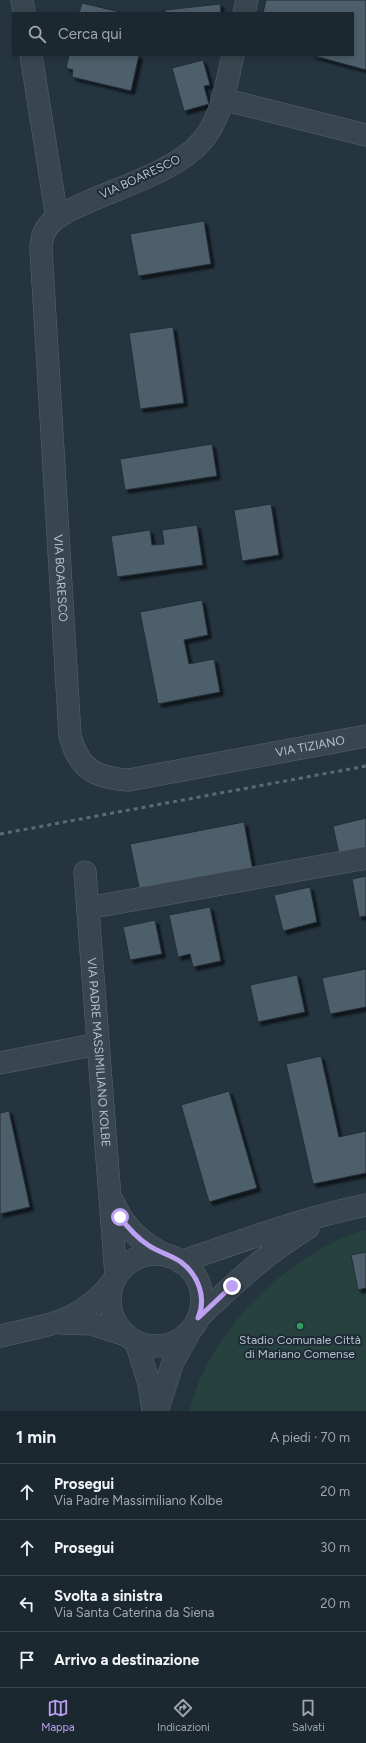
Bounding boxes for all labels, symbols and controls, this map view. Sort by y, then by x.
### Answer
search box [12,12,354,56]
icon: search [26,23,48,45]
text: Cerca qui [58,25,122,43]
street label: VIA BOARESCO [97,152,183,202]
street label: VIA BOARESCO [51,534,70,622]
street label: VIA TIZIANO [274,733,346,760]
street label: VIA PADRE MASSIMILIANO KOLBE [85,957,113,1148]
route start [111,1208,129,1226]
route end [223,1277,241,1295]
marker: Stadio Comunale Città di Mariano Comense [295,1321,305,1331]
place label: Stadio Comunale Città di Mariano Comense [239,1333,361,1361]
text: 1 min [16,1427,56,1447]
text: A piedi · 70 m [270,1430,350,1445]
text: Prosegui [54,1475,114,1493]
icon: ahead [16,1481,38,1503]
text: 20 m [320,1484,350,1499]
text: Via Padre Massimiliano Kolbe [54,1493,223,1508]
icon: ahead [16,1537,38,1559]
text: Prosegui [54,1539,114,1557]
text: 30 m [320,1540,350,1555]
text: Svolta a sinistra [54,1587,163,1605]
icon: left [16,1593,38,1615]
text: 20 m [320,1596,350,1611]
text: Via Santa Caterina da Siena [54,1605,214,1620]
icon: arrive [16,1649,38,1671]
text: Arrivo a destinazione [54,1651,199,1669]
tab: Mappa [41,1697,75,1734]
tab: Indicazioni [157,1697,210,1734]
tab: Salvati [292,1697,325,1734]

